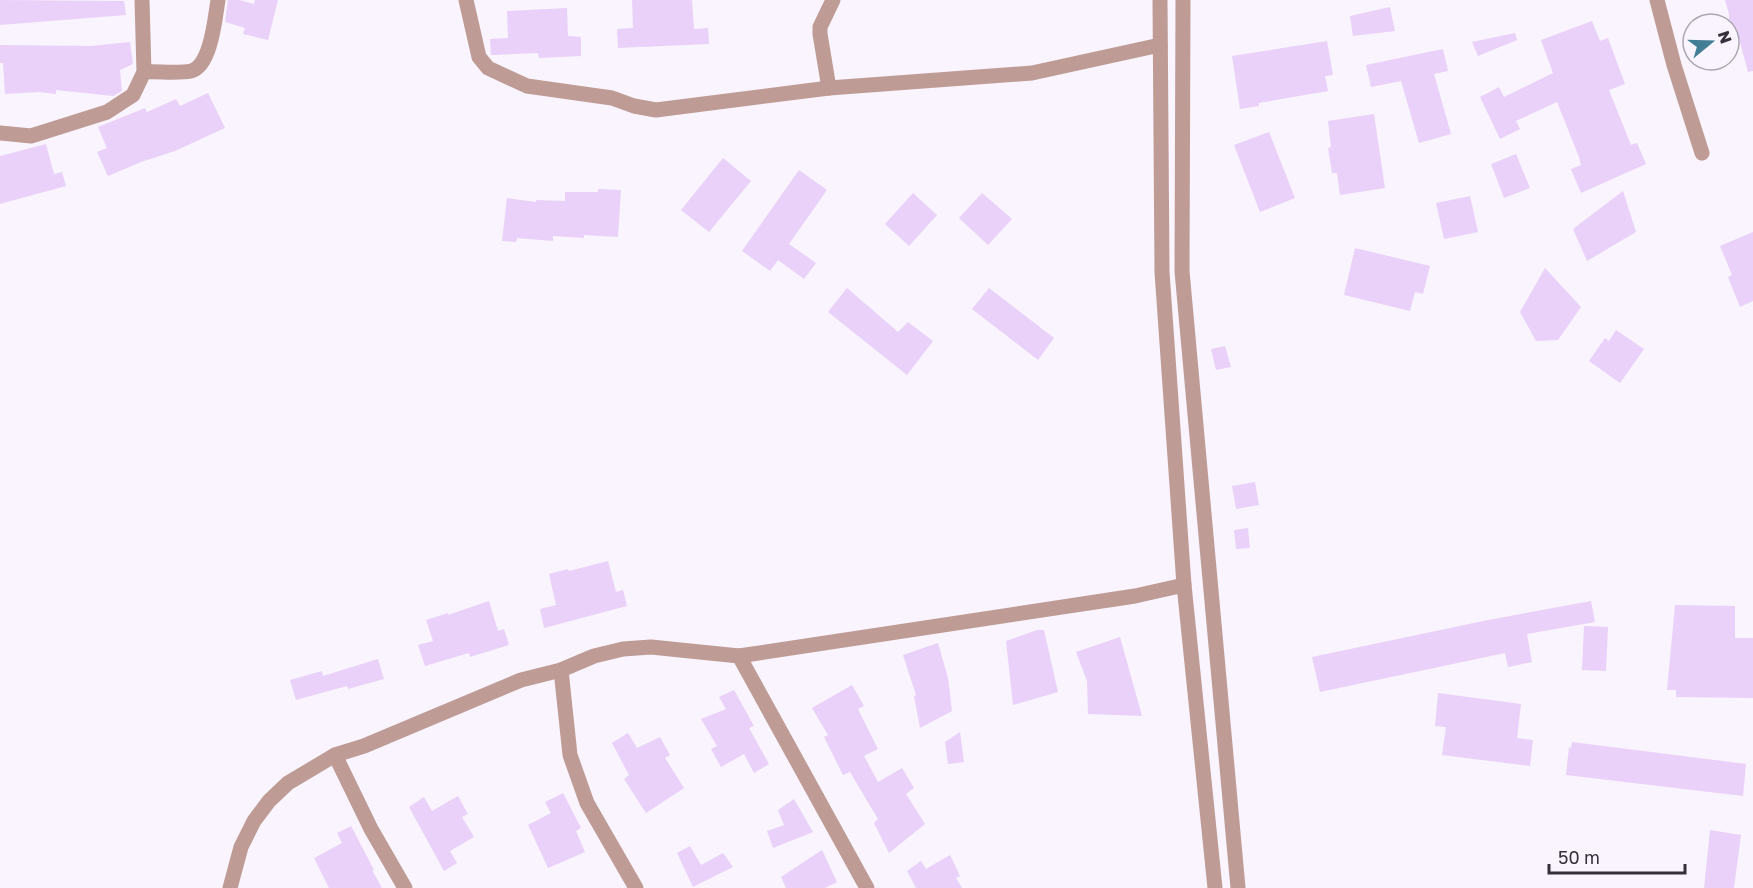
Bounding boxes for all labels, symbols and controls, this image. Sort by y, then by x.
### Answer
north arrow [1681,12,1741,72]
text: N [1714,28,1737,46]
scale bar [1549,837,1686,875]
text: 50 m [1558,846,1600,868]

